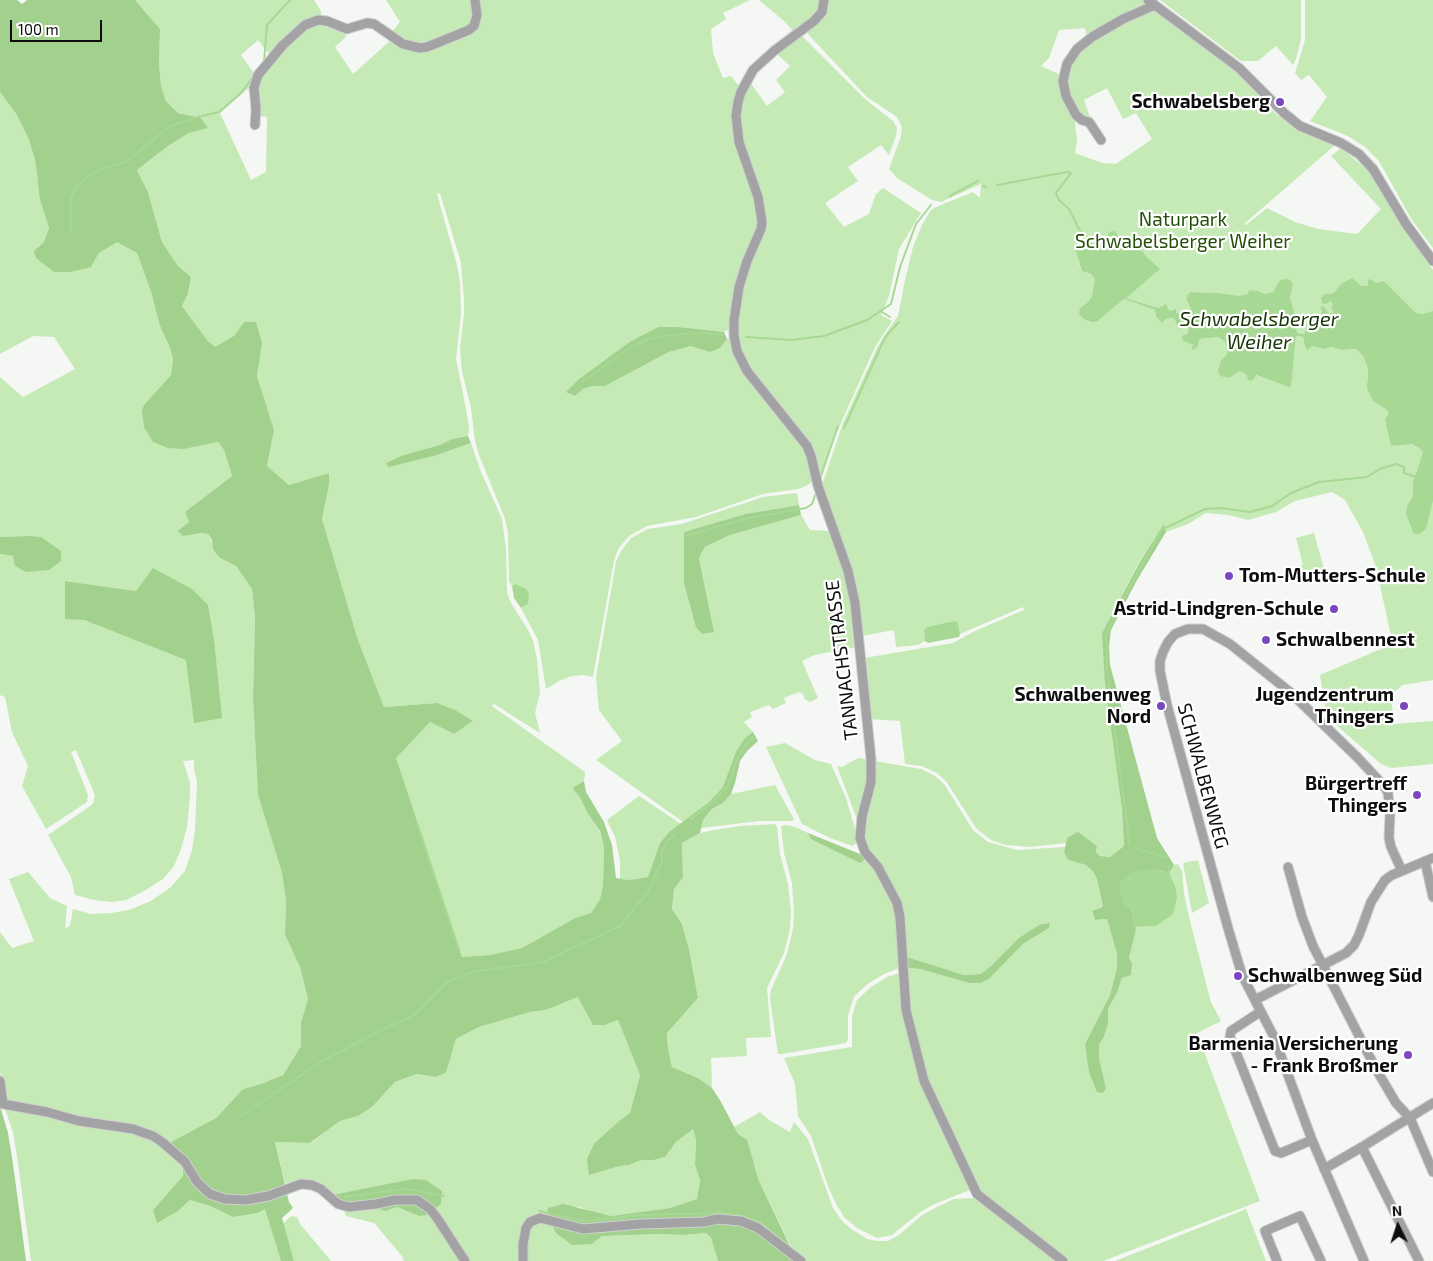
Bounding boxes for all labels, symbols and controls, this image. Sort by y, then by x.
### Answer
scale bar [12,10,105,42]
text: 100 m [18,20,59,38]
place label: Schwabelsberg [1131,91,1270,113]
marker: Schwabelsberg [1274,96,1286,108]
park label: Naturpark Schwabelsberger Weiher [1075,209,1291,253]
water label: Schwabelsberger Weiher [1179,307,1339,354]
place label: Tom-Mutters-Schule [1239,565,1426,587]
marker: Tom-Mutters-Schule [1223,570,1235,582]
street label: TANNACHSTRASSE [821,579,863,741]
place label: Astrid-Lindgren-Schule [1114,598,1324,620]
marker: Astrid-Lindgren-Schule [1328,603,1340,615]
place label: Schwalbennest [1276,629,1415,651]
marker: Schwalbennest [1260,634,1272,646]
place label: Schwalbenweg Nord [1014,684,1151,728]
place label: Jugendzentrum Thingers [1255,684,1394,728]
marker: Schwalbenweg Nord [1155,700,1167,712]
marker: Jugendzentrum Thingers [1398,700,1410,712]
street label: SCHWALBENWEG [1173,701,1233,851]
place label: Bürgertreff Thingers [1305,773,1407,817]
marker: Bürgertreff Thingers [1411,789,1423,801]
place label: Schwalbenweg Süd [1248,965,1422,987]
marker: Schwalbenweg Süd [1232,970,1244,982]
place label: Barmenia Versicherung - Frank Broßmer [1189,1033,1398,1077]
marker: Barmenia Versicherung - Frank Broßmer [1402,1049,1414,1061]
north arrow [1373,1201,1423,1251]
text: N [1391,1202,1403,1219]

